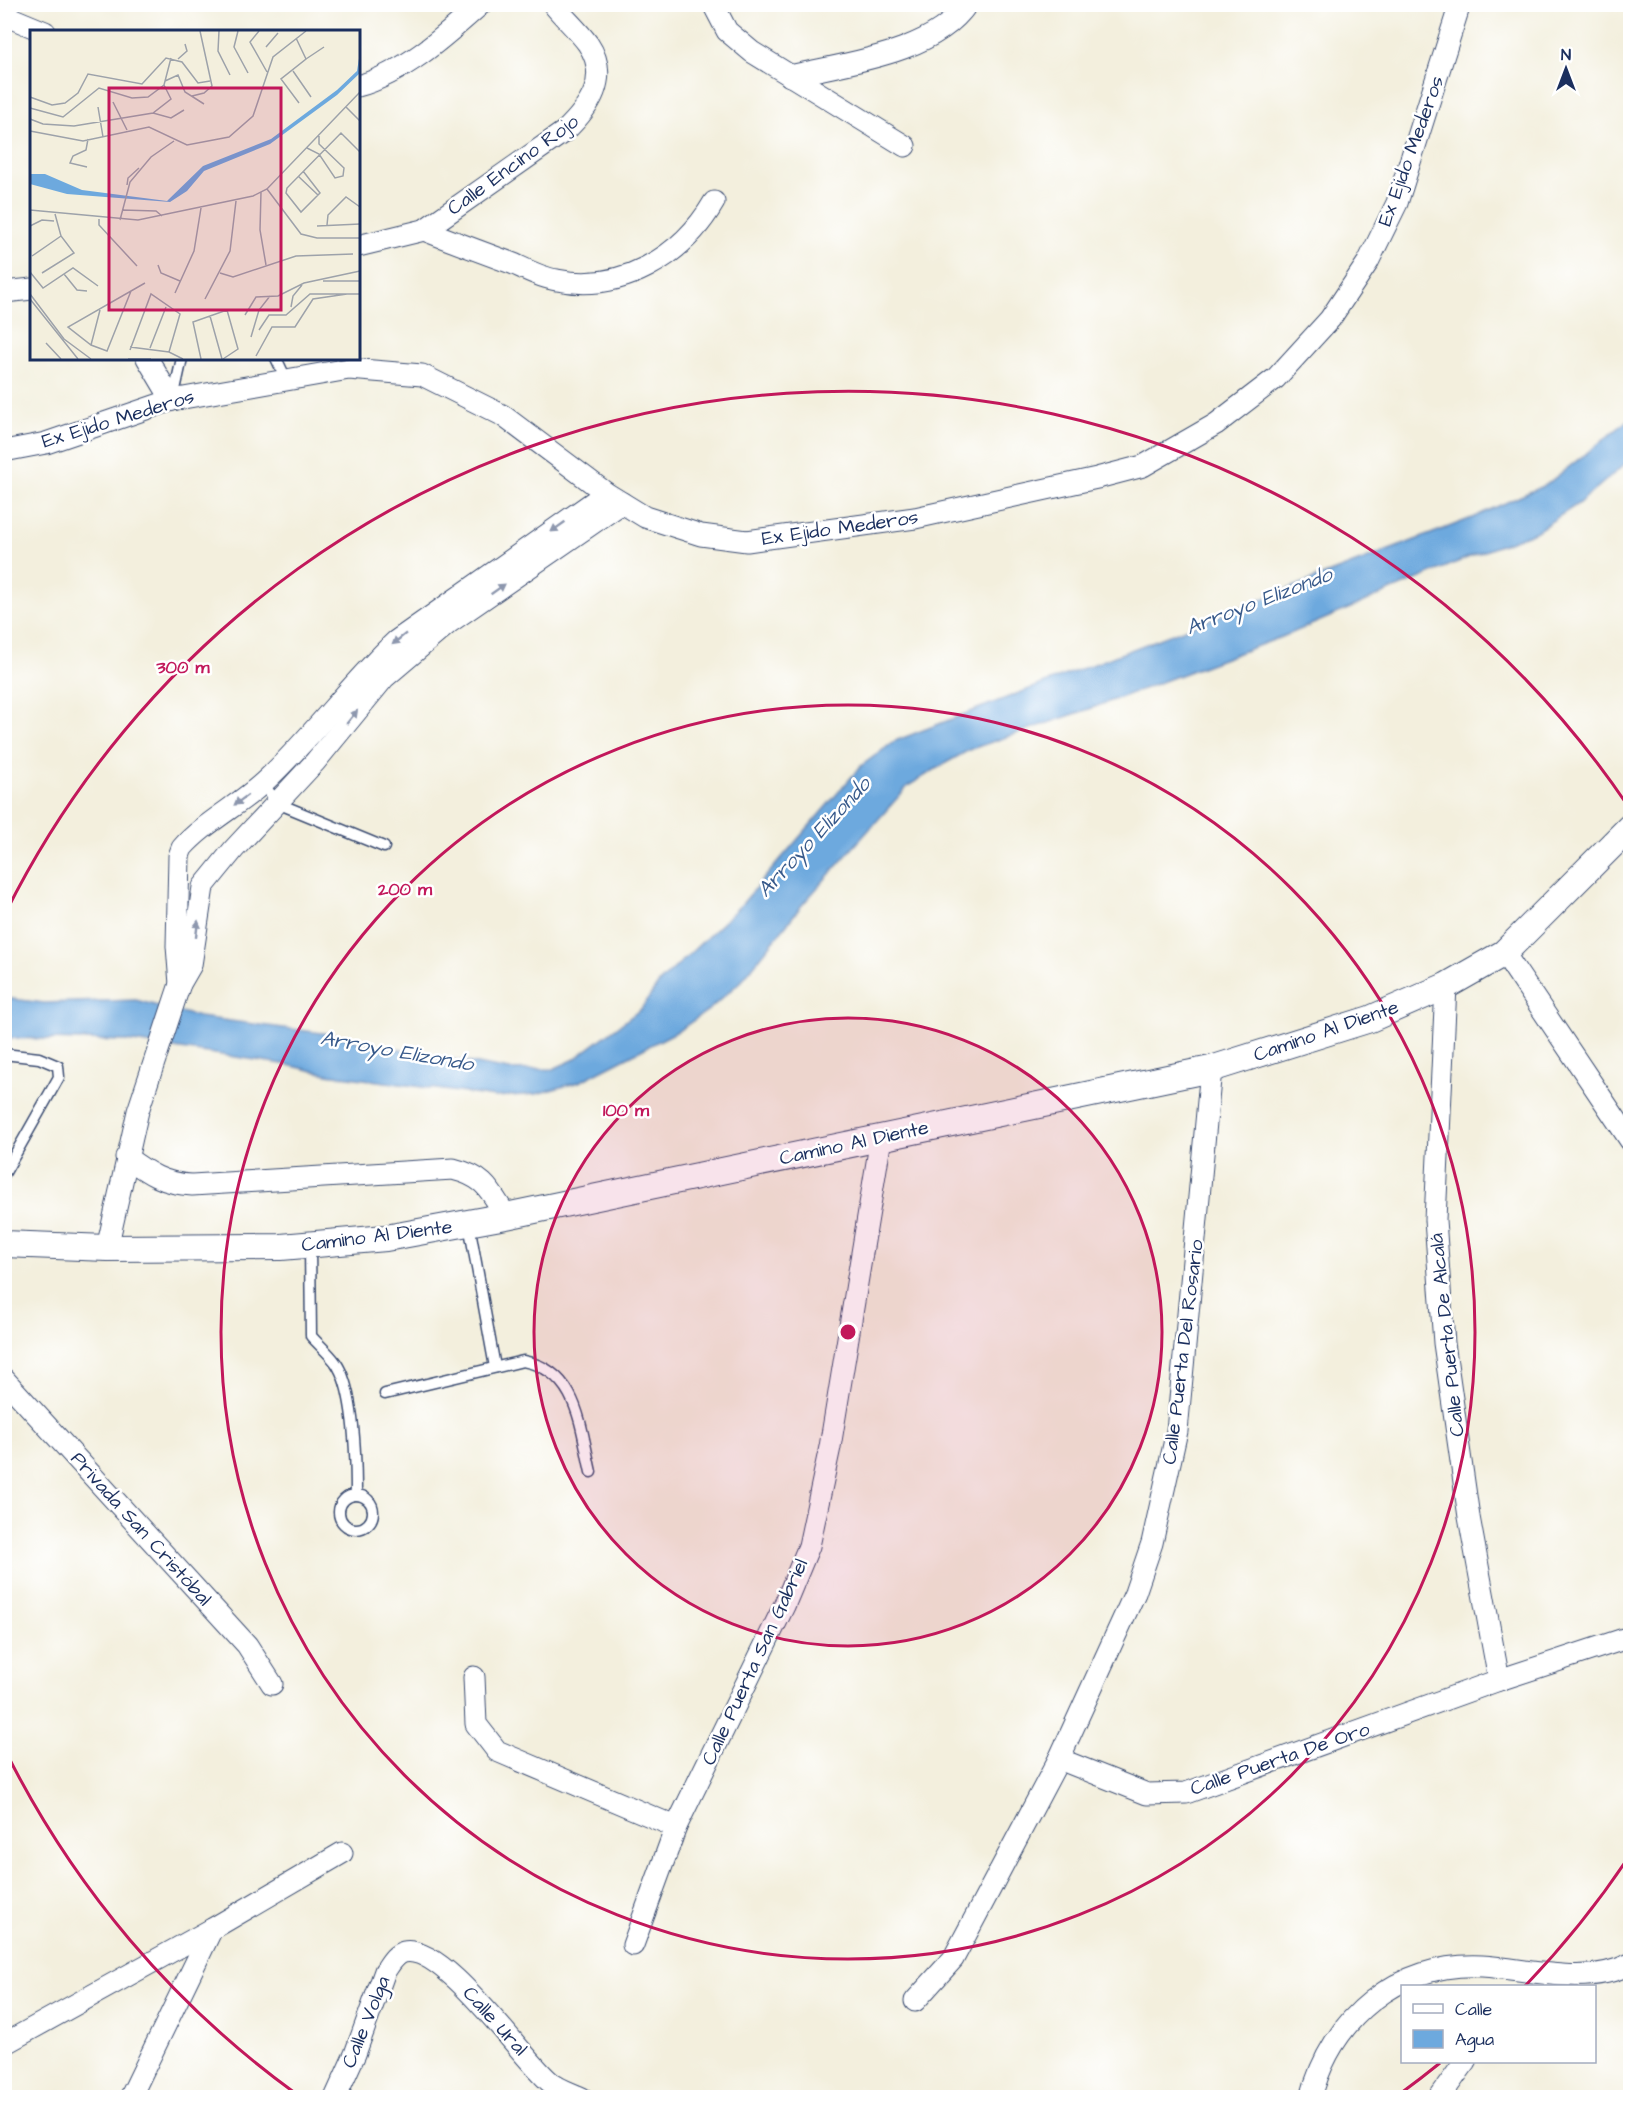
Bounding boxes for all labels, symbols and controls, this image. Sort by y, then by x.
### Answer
inset map [30,30,360,360]
north arrow [1536,39,1596,99]
text: N [1561,44,1571,66]
street label: Ex Ejido Mederos [1371,72,1451,230]
street label: Calle Encino Rojo [441,108,585,222]
street label: Ex Ejido Mederos [38,383,198,455]
street label: Ex Ejido Mederos [760,503,920,553]
one-way arrow [551,521,567,533]
water label: Arroyo Elizondo [1182,559,1339,643]
one-way arrow [490,584,506,595]
one-way arrow [392,632,407,645]
text: 300 m [155,655,211,680]
one-way arrow [346,709,358,724]
water label: Arroyo Elizondo [751,769,879,904]
one-way arrow [233,794,249,806]
text: 200 m [377,877,433,902]
one-way arrow [193,919,202,938]
street label: Camino Al Diente [1250,993,1403,1069]
water label: Arroyo Elizondo [318,1023,478,1080]
text: 100 m [603,1098,650,1123]
street label: Camino Al Diente [777,1113,931,1172]
street label: Camino Al Diente [300,1213,454,1259]
street label: Calle Puerta De Alcalá [1422,1232,1472,1438]
street label: Calle Puerta Del Rosario [1155,1238,1211,1466]
centre of rings [838,1322,858,1342]
street label: Privada San Cristóbal [64,1446,218,1612]
street label: Calle Puerta San Gabriel [695,1554,815,1770]
street label: Calle Puerta De Oro [1187,1715,1373,1803]
street label: Calle Volga [335,1972,398,2073]
street label: Calle Ural [456,1980,534,2062]
legend [1401,1985,1596,2063]
text: Calle [1455,1997,1493,2022]
text: Agua [1455,2027,1494,2053]

